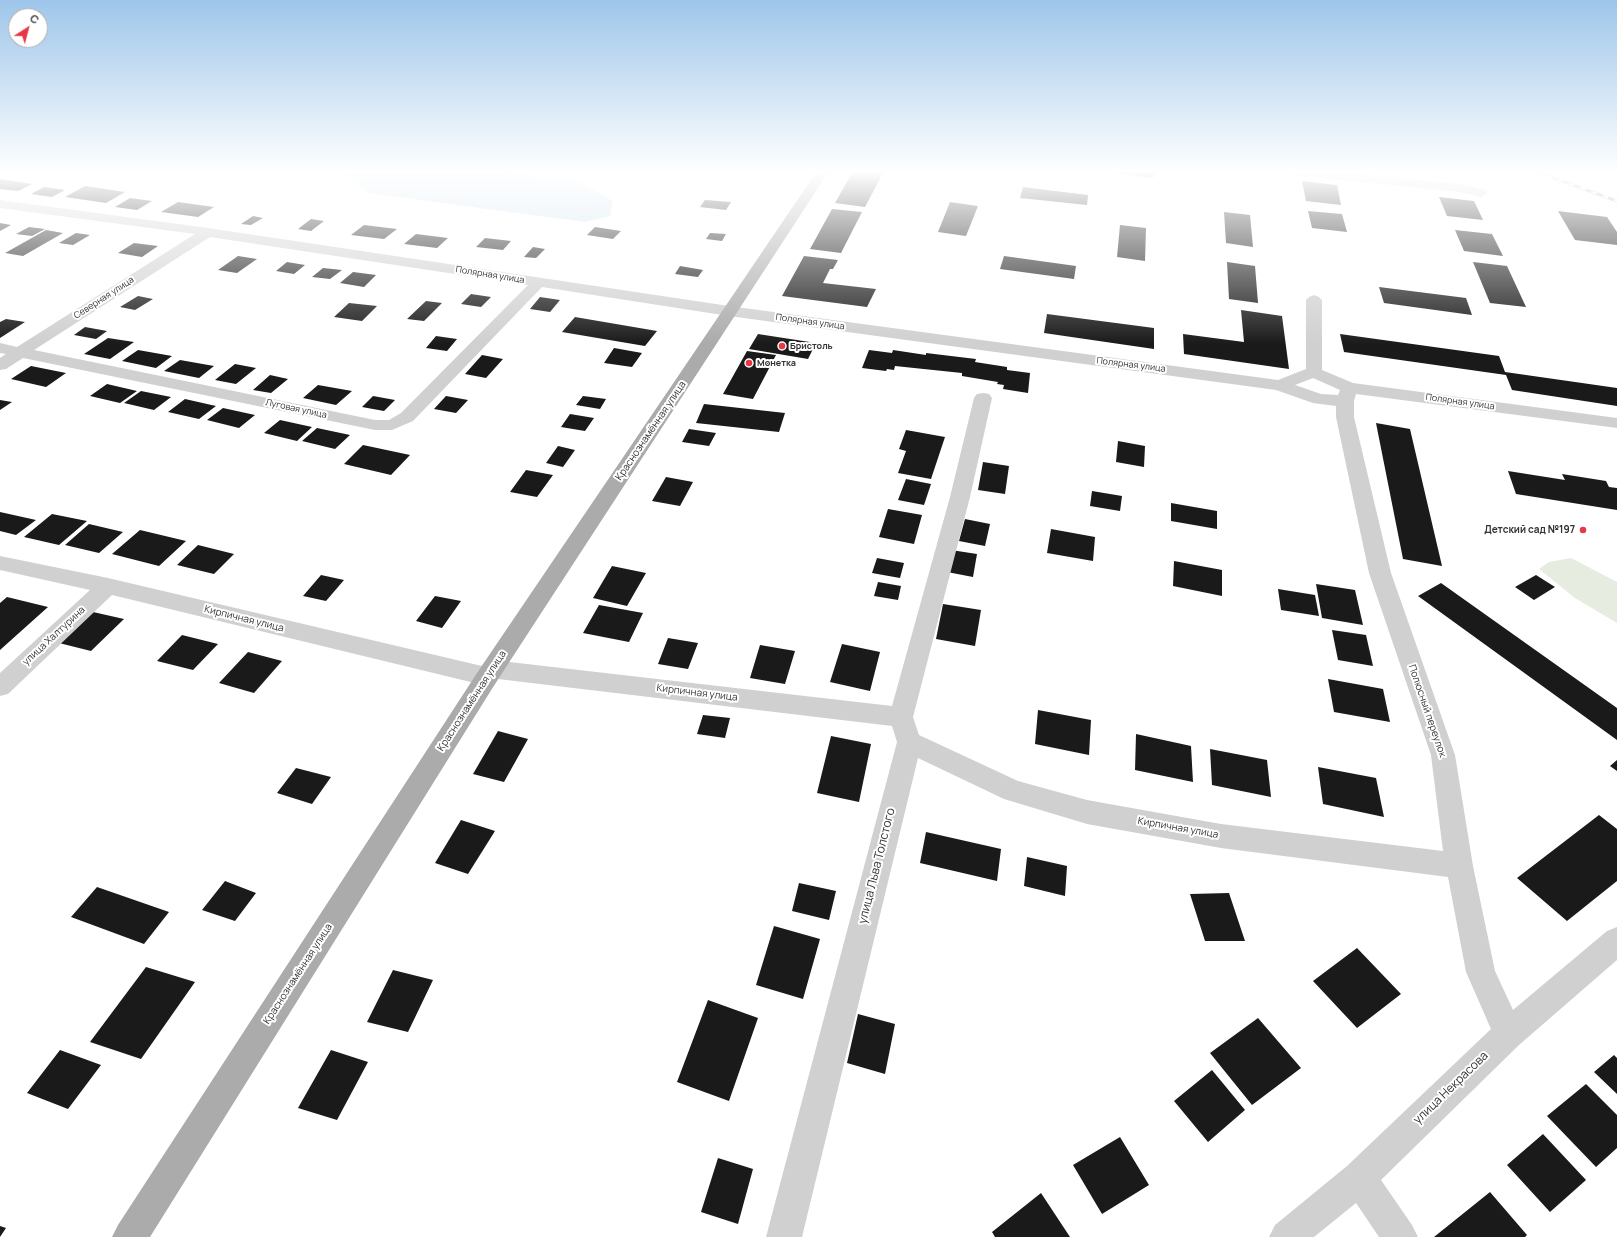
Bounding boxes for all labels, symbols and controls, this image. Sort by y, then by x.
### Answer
north arrow [8,8,48,48]
text: С [27,10,42,27]
street label: Полярная улица [455,264,525,286]
street label: Северная улица [72,275,136,321]
street label: Полярная улица [775,312,845,332]
marker: Бристоль [777,341,787,351]
place label: Бристоль [790,341,833,351]
street label: Полярная улица [1096,355,1166,375]
marker: Монетка [744,358,754,368]
place label: Монетка [757,358,796,368]
street label: Краснознамённая улица [613,379,689,483]
street label: Полярная улица [1425,392,1495,412]
street label: Луговая улица [264,397,328,421]
place label: Детский сад №197 [1484,524,1575,536]
marker: Детский сад №197 [1578,525,1588,535]
street label: Кирпичная улица [203,603,285,635]
street label: улица Халтурина [20,604,88,668]
street label: Краснознамённая улица [435,649,509,753]
street label: Полюсный переулок [1405,663,1449,759]
street label: Кирпичная улица [656,682,738,704]
street label: улица Льва Толстого [856,807,898,925]
street label: Кирпичная улица [1137,815,1219,841]
street label: Краснознамённая улица [261,922,335,1026]
street label: улица Некрасова [1411,1049,1491,1127]

